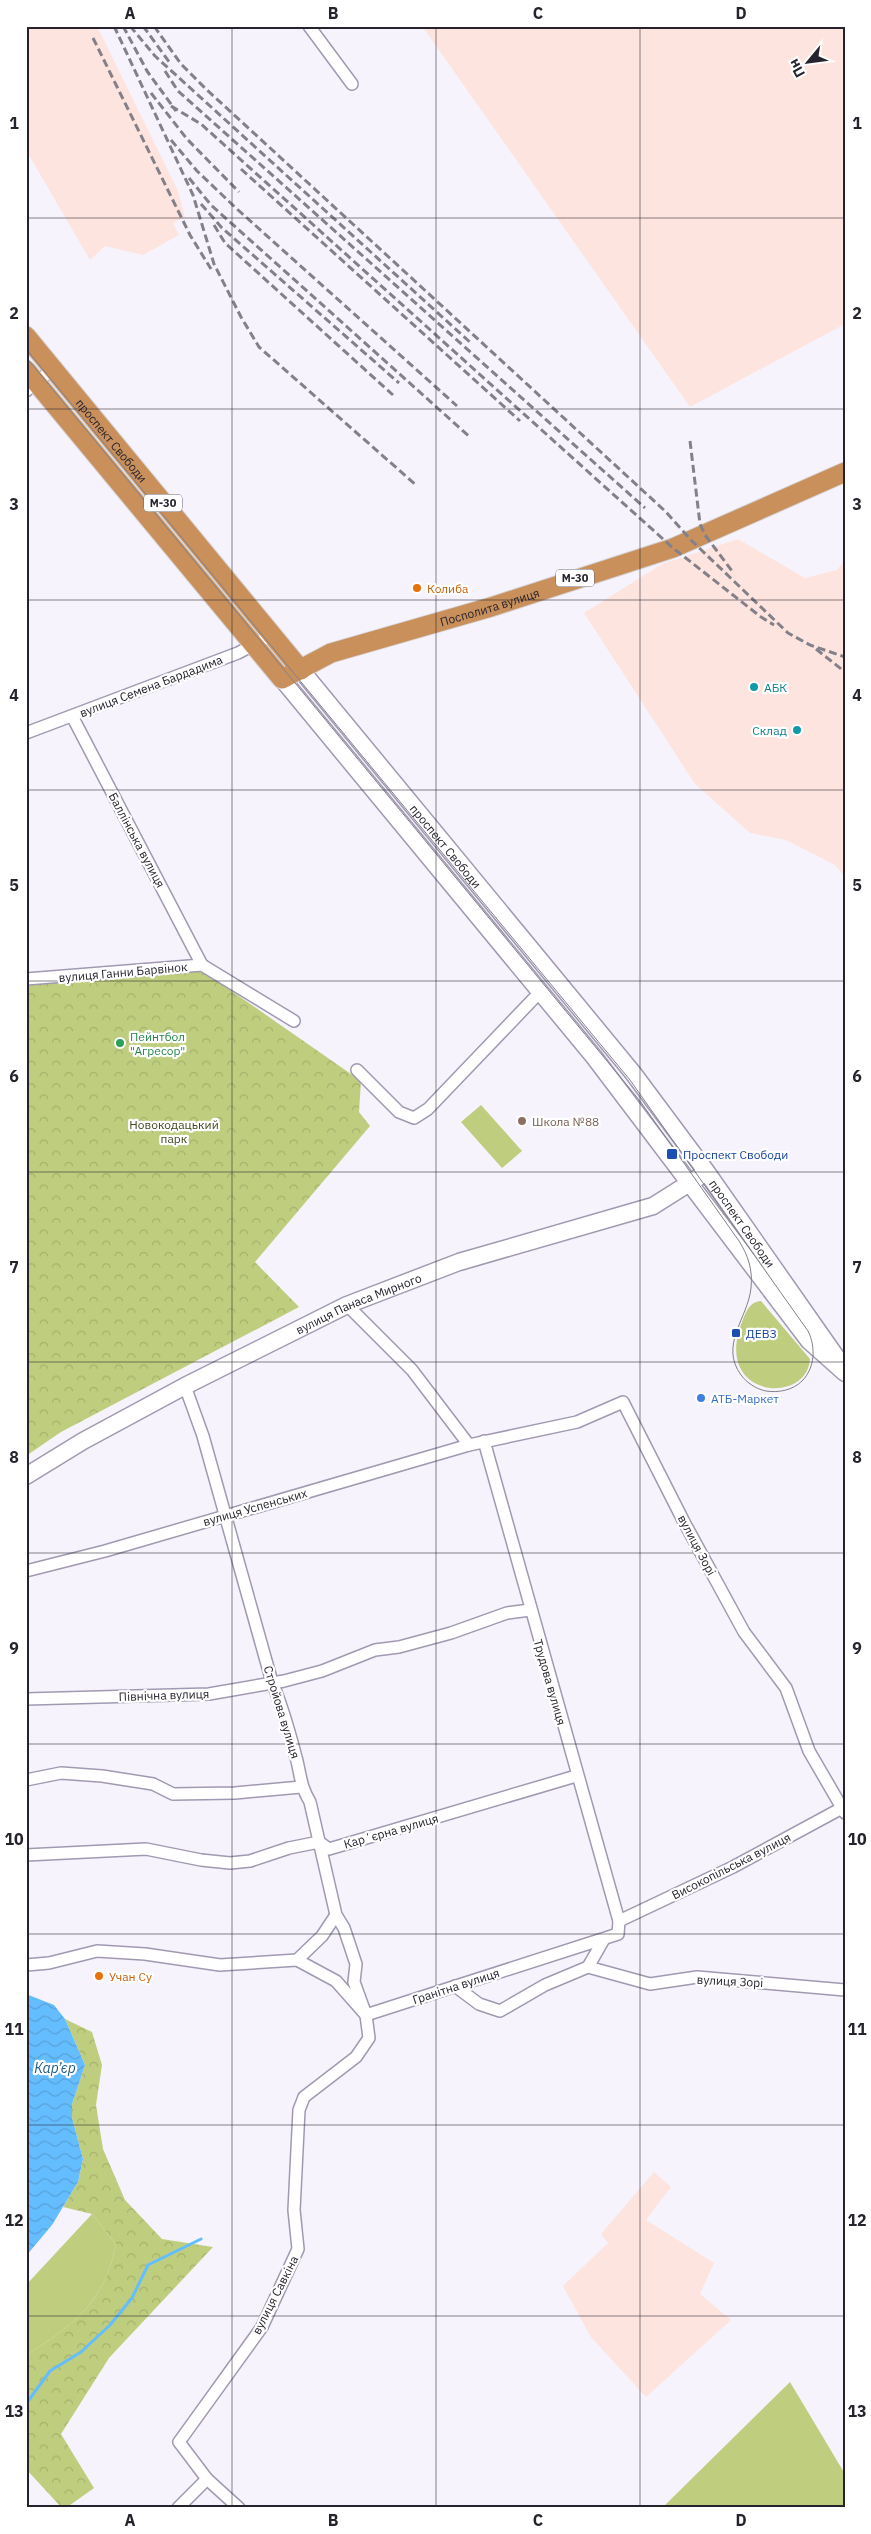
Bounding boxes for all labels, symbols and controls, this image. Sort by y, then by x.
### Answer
text: A [125,3,136,23]
text: B [328,3,339,23]
text: C [533,3,543,23]
text: D [735,3,747,23]
north arrow [784,38,834,88]
text: Пн [784,56,809,81]
text: 1 [9,113,19,133]
text: 1 [852,113,862,133]
text: 2 [9,303,19,323]
text: 2 [852,303,862,323]
street label: проспект Свободи [73,395,151,485]
text: 3 [9,494,19,514]
road number: М-30 [144,494,182,512]
text: 3 [852,494,862,514]
road number: М-30 [556,570,594,586]
place label: Колиба [427,581,469,596]
marker: Колиба [411,582,423,594]
street label: Посполита вулиця [438,584,541,629]
street label: вулиця Семена Бардадима [77,652,225,720]
place label: АБК [764,680,787,695]
marker: АБК [748,681,760,693]
text: 4 [9,685,19,705]
text: 4 [852,685,862,705]
place label: Склад [752,723,787,738]
marker: Склад [791,724,803,736]
street label: Баллінська вулиця [106,790,168,890]
street label: проспект Свободи [407,801,485,891]
text: 5 [9,875,19,895]
text: 5 [852,875,862,895]
street label: вулиця Ганни Барвінок [58,959,188,985]
place label: Пейнтбол "Агресор" [130,1029,185,1058]
marker: Пейнтбол "Агресор" [114,1037,126,1049]
text: 6 [9,1066,19,1086]
text: 6 [852,1066,862,1086]
place label: Школа №88 [532,1114,599,1129]
marker: Школа №88 [516,1115,528,1127]
park label: Новокодацький парк [129,1117,219,1146]
marker: Проспект Свободи [665,1147,679,1161]
place label: Проспект Свободи [683,1147,788,1162]
street label: проспект Свободи [707,1176,778,1270]
text: 7 [9,1257,19,1277]
text: 7 [852,1257,862,1277]
street label: вулиця Панаса Мирного [293,1270,424,1337]
place label: ДЕВЗ [746,1326,777,1341]
marker: ДЕВЗ [730,1327,742,1339]
place label: АТБ-Маркет [711,1391,779,1406]
marker: АТБ-Маркет [695,1392,707,1404]
text: 8 [9,1447,19,1467]
text: 8 [852,1447,862,1467]
street label: вулиця Успенських [201,1485,309,1529]
street label: вулиця Зорі [675,1512,719,1578]
street label: Трудова вулиця [531,1637,569,1727]
text: 9 [9,1638,19,1658]
text: 9 [852,1638,862,1658]
street label: Стройова вулиця [261,1664,303,1760]
street label: Північна вулиця [118,1686,210,1704]
street label: Карʼєрна вулиця [342,1810,440,1852]
text: 10 [4,1829,24,1849]
street label: Високопільська вулиця [669,1829,793,1903]
text: 10 [847,1829,867,1849]
street label: Гранітна вулиця [411,1965,501,2007]
place label: Учан Су [109,1969,152,1984]
marker: Учан Су [93,1970,105,1982]
street label: вулиця Зорі [696,1972,764,1990]
text: 11 [4,2019,24,2039]
text: 11 [847,2019,867,2039]
water label: Кар’єр [34,2059,76,2077]
text: 12 [4,2210,24,2230]
text: 12 [847,2210,867,2230]
street label: вулиця Савкіна [249,2253,302,2337]
text: 13 [4,2401,24,2421]
text: 13 [847,2401,867,2421]
text: A [125,2510,136,2530]
text: B [328,2510,339,2530]
text: C [533,2510,543,2530]
text: D [735,2510,747,2530]

